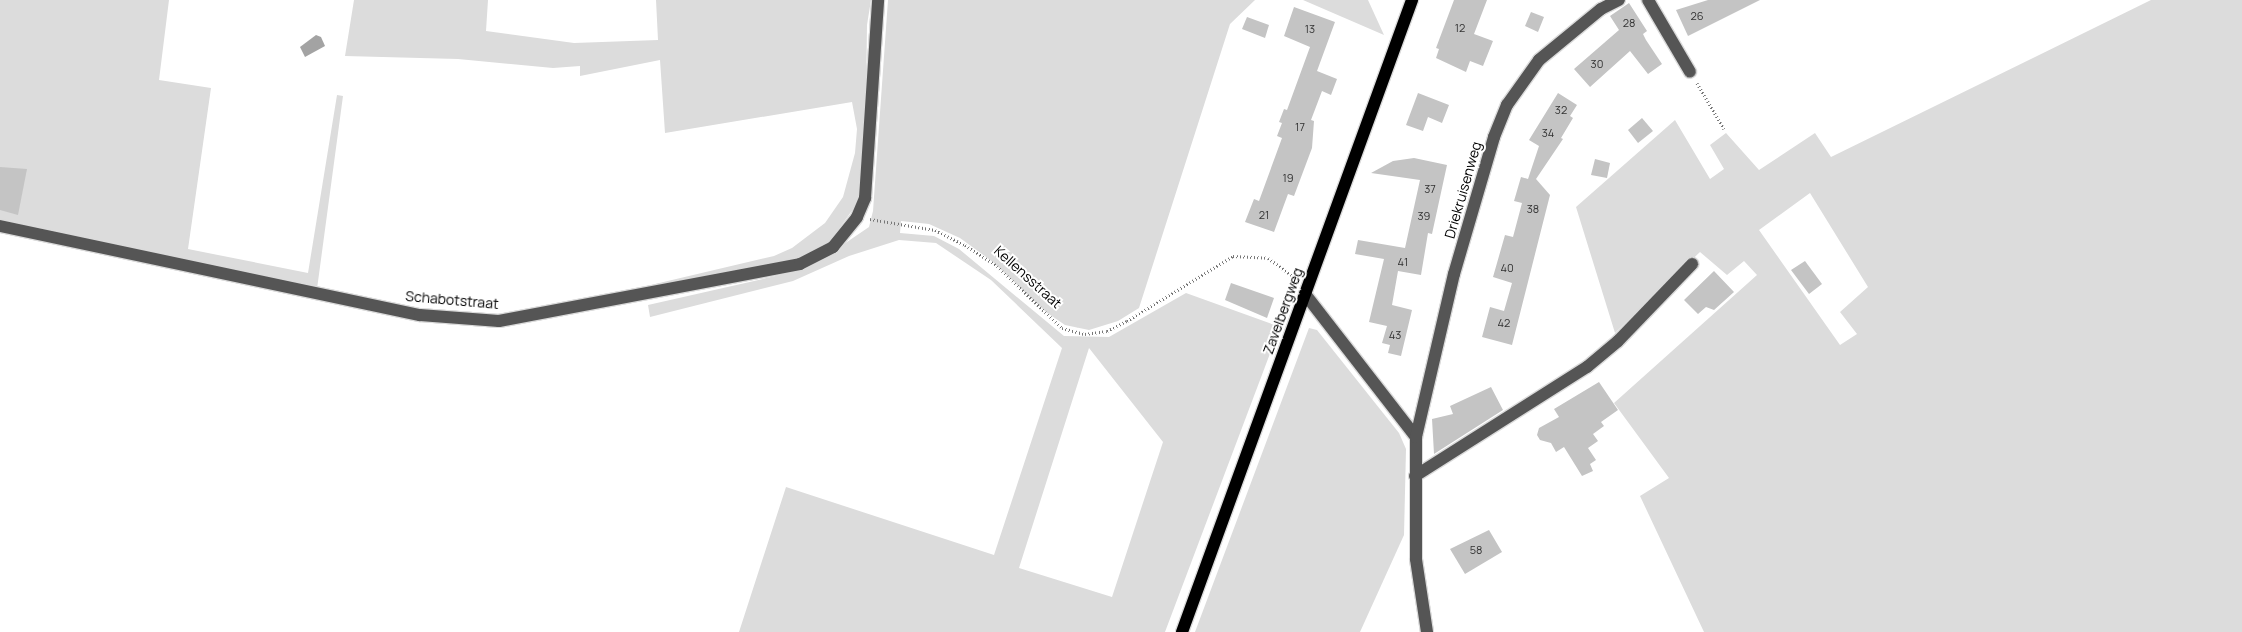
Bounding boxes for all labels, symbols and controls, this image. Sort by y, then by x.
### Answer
house number: 26 [1690,9,1704,23]
house number: 28 [1623,16,1635,30]
house number: 12 [1455,21,1465,35]
house number: 13 [1305,22,1315,36]
house number: 30 [1591,57,1603,71]
house number: 32 [1555,103,1567,117]
house number: 17 [1295,120,1305,134]
house number: 34 [1542,126,1554,140]
street label: Driekruisenweg [1441,140,1485,240]
house number: 19 [1282,171,1294,185]
house number: 37 [1424,182,1436,196]
house number: 38 [1527,202,1539,216]
house number: 21 [1259,208,1269,222]
house number: 39 [1418,209,1430,223]
street label: Kellensstraat [991,242,1065,312]
house number: 41 [1398,255,1408,269]
house number: 40 [1500,261,1514,275]
street label: Zavelbergweg [1260,265,1306,357]
street label: Schabotstraat [405,288,499,312]
house number: 42 [1498,316,1510,330]
house number: 43 [1389,328,1401,342]
house number: 58 [1470,543,1482,557]

